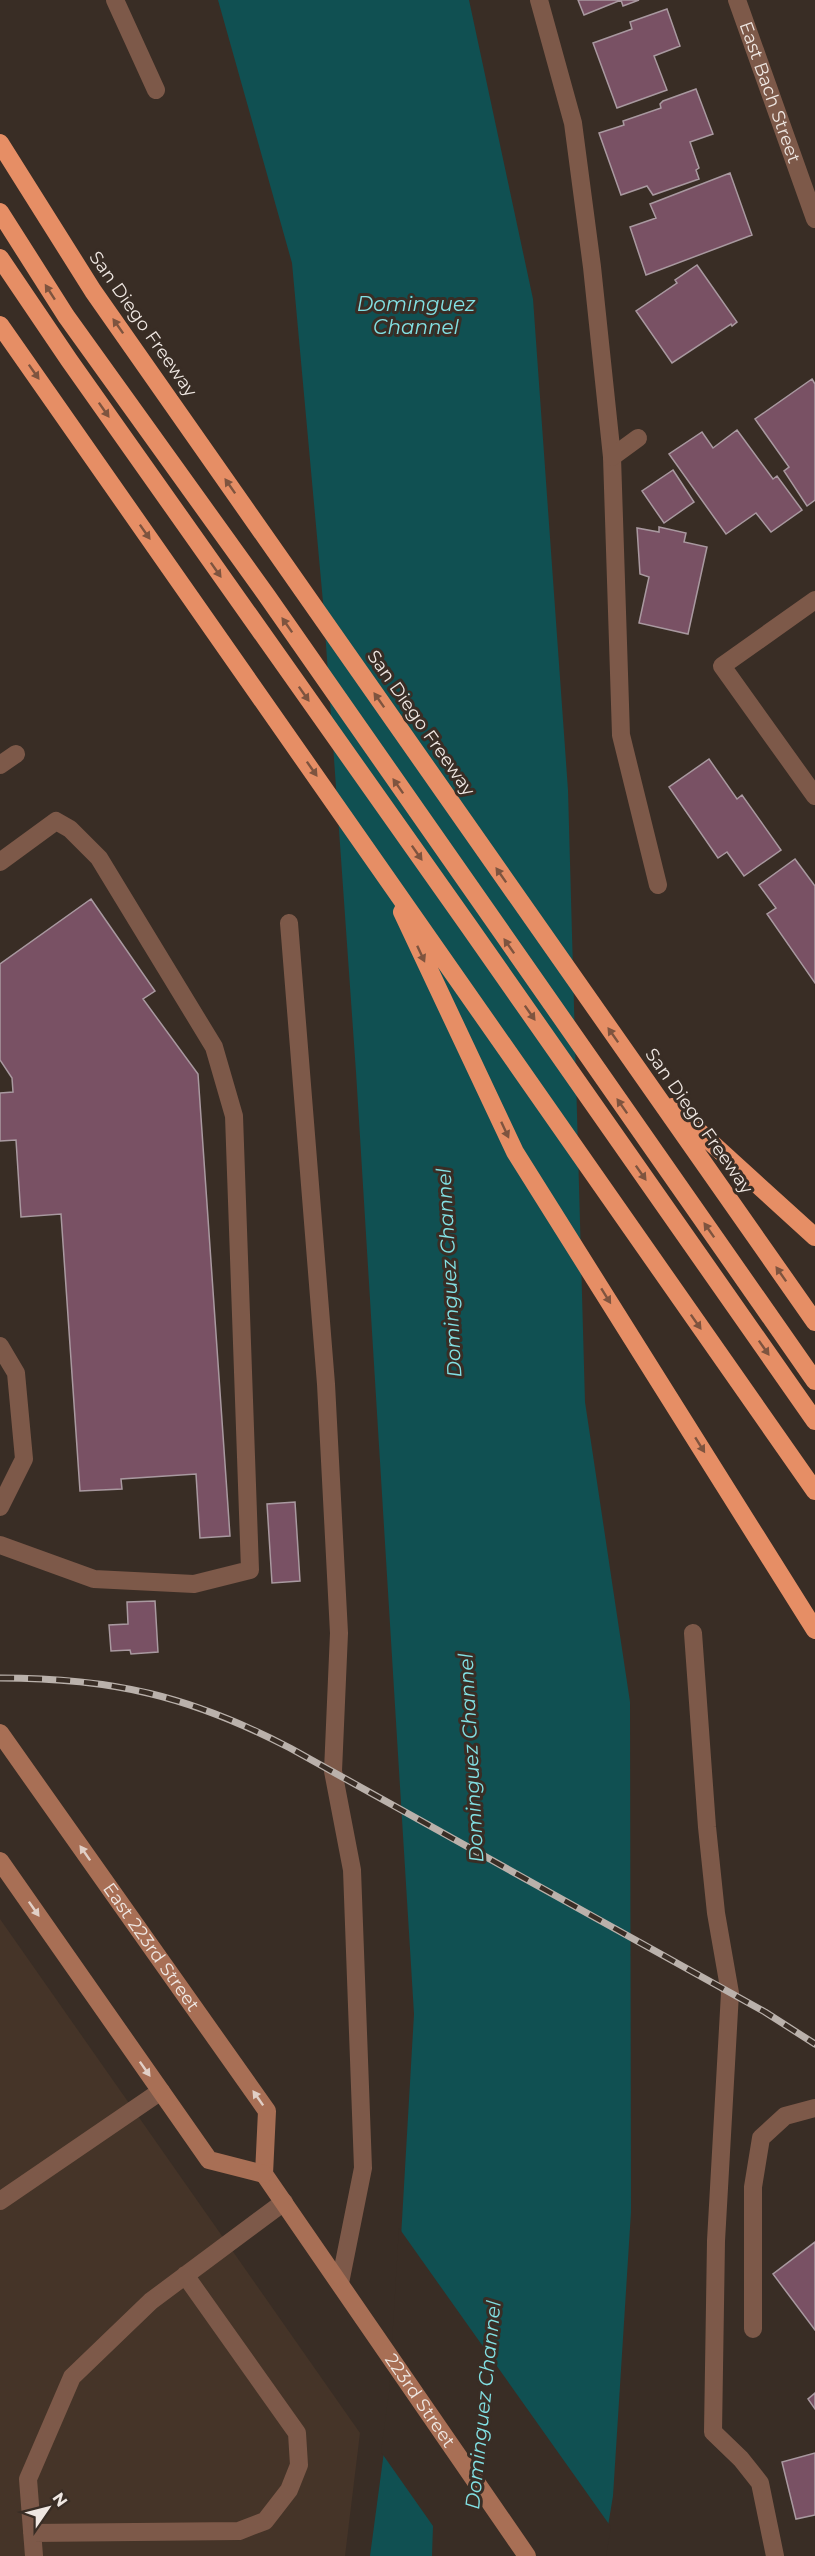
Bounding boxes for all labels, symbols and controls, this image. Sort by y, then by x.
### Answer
street label: East Bach Street [735,18,805,166]
street label: San Diego Freeway [84,247,202,401]
one-way arrow [45,283,56,300]
water label: Dominguez Channel [357,292,476,339]
one-way arrow [112,319,124,335]
one-way arrow [28,364,40,380]
one-way arrow [98,402,110,418]
one-way arrow [224,479,236,495]
one-way arrow [139,524,151,540]
one-way arrow [210,562,221,578]
one-way arrow [281,618,293,634]
street label: San Diego Freeway [362,646,480,800]
one-way arrow [298,686,310,702]
one-way arrow [373,693,385,709]
one-way arrow [306,760,318,776]
one-way arrow [392,778,404,794]
one-way arrow [411,845,423,861]
one-way arrow [495,868,507,884]
one-way arrow [504,938,515,954]
one-way arrow [417,945,426,962]
one-way arrow [524,1004,536,1020]
one-way arrow [607,1028,619,1044]
street label: San Diego Freeway [640,1044,758,1198]
one-way arrow [616,1098,628,1114]
one-way arrow [500,1121,509,1138]
one-way arrow [635,1164,647,1180]
water label: Dominguez Channel [431,1167,466,1378]
one-way arrow [703,1222,715,1238]
one-way arrow [775,1266,787,1282]
one-way arrow [601,1288,612,1304]
one-way arrow [690,1314,701,1330]
one-way arrow [758,1340,770,1356]
one-way arrow [695,1437,706,1453]
water label: Dominguez Channel [453,1652,488,1863]
one-way arrow [79,1845,91,1861]
street label: East 223rd Street [98,1878,204,2016]
one-way arrow [28,1901,40,1917]
one-way arrow [139,2061,151,2077]
one-way arrow [252,2090,264,2106]
water label: Dominguez Channel [460,2299,506,2511]
street label: 223rd Street [380,2349,460,2452]
north arrow [18,2478,78,2538]
text: N [48,2489,71,2510]

